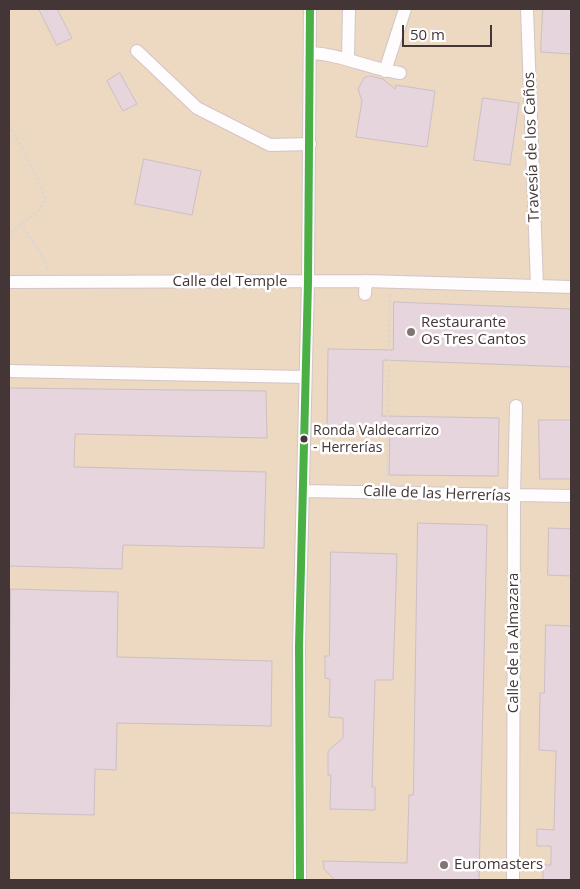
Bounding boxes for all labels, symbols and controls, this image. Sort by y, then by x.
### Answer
scale bar [405,15,495,47]
text: 50 m [410,24,445,44]
street label: Travesía de los Caños [520,72,544,222]
street label: Calle del Temple [173,273,287,291]
place label: Restaurante Os Tres Cantos [421,314,526,349]
marker: Restaurante Os Tres Cantos [405,326,417,338]
place label: Ronda Valdecarrizo - Herrerías [313,423,439,456]
marker: Ronda Valdecarrizo - Herrerías [299,434,309,444]
street label: Calle de las Herrerías [363,482,511,506]
street label: Calle de la Almazara [505,573,523,713]
place label: Euromasters [454,856,543,874]
marker: Euromasters [438,859,450,871]

